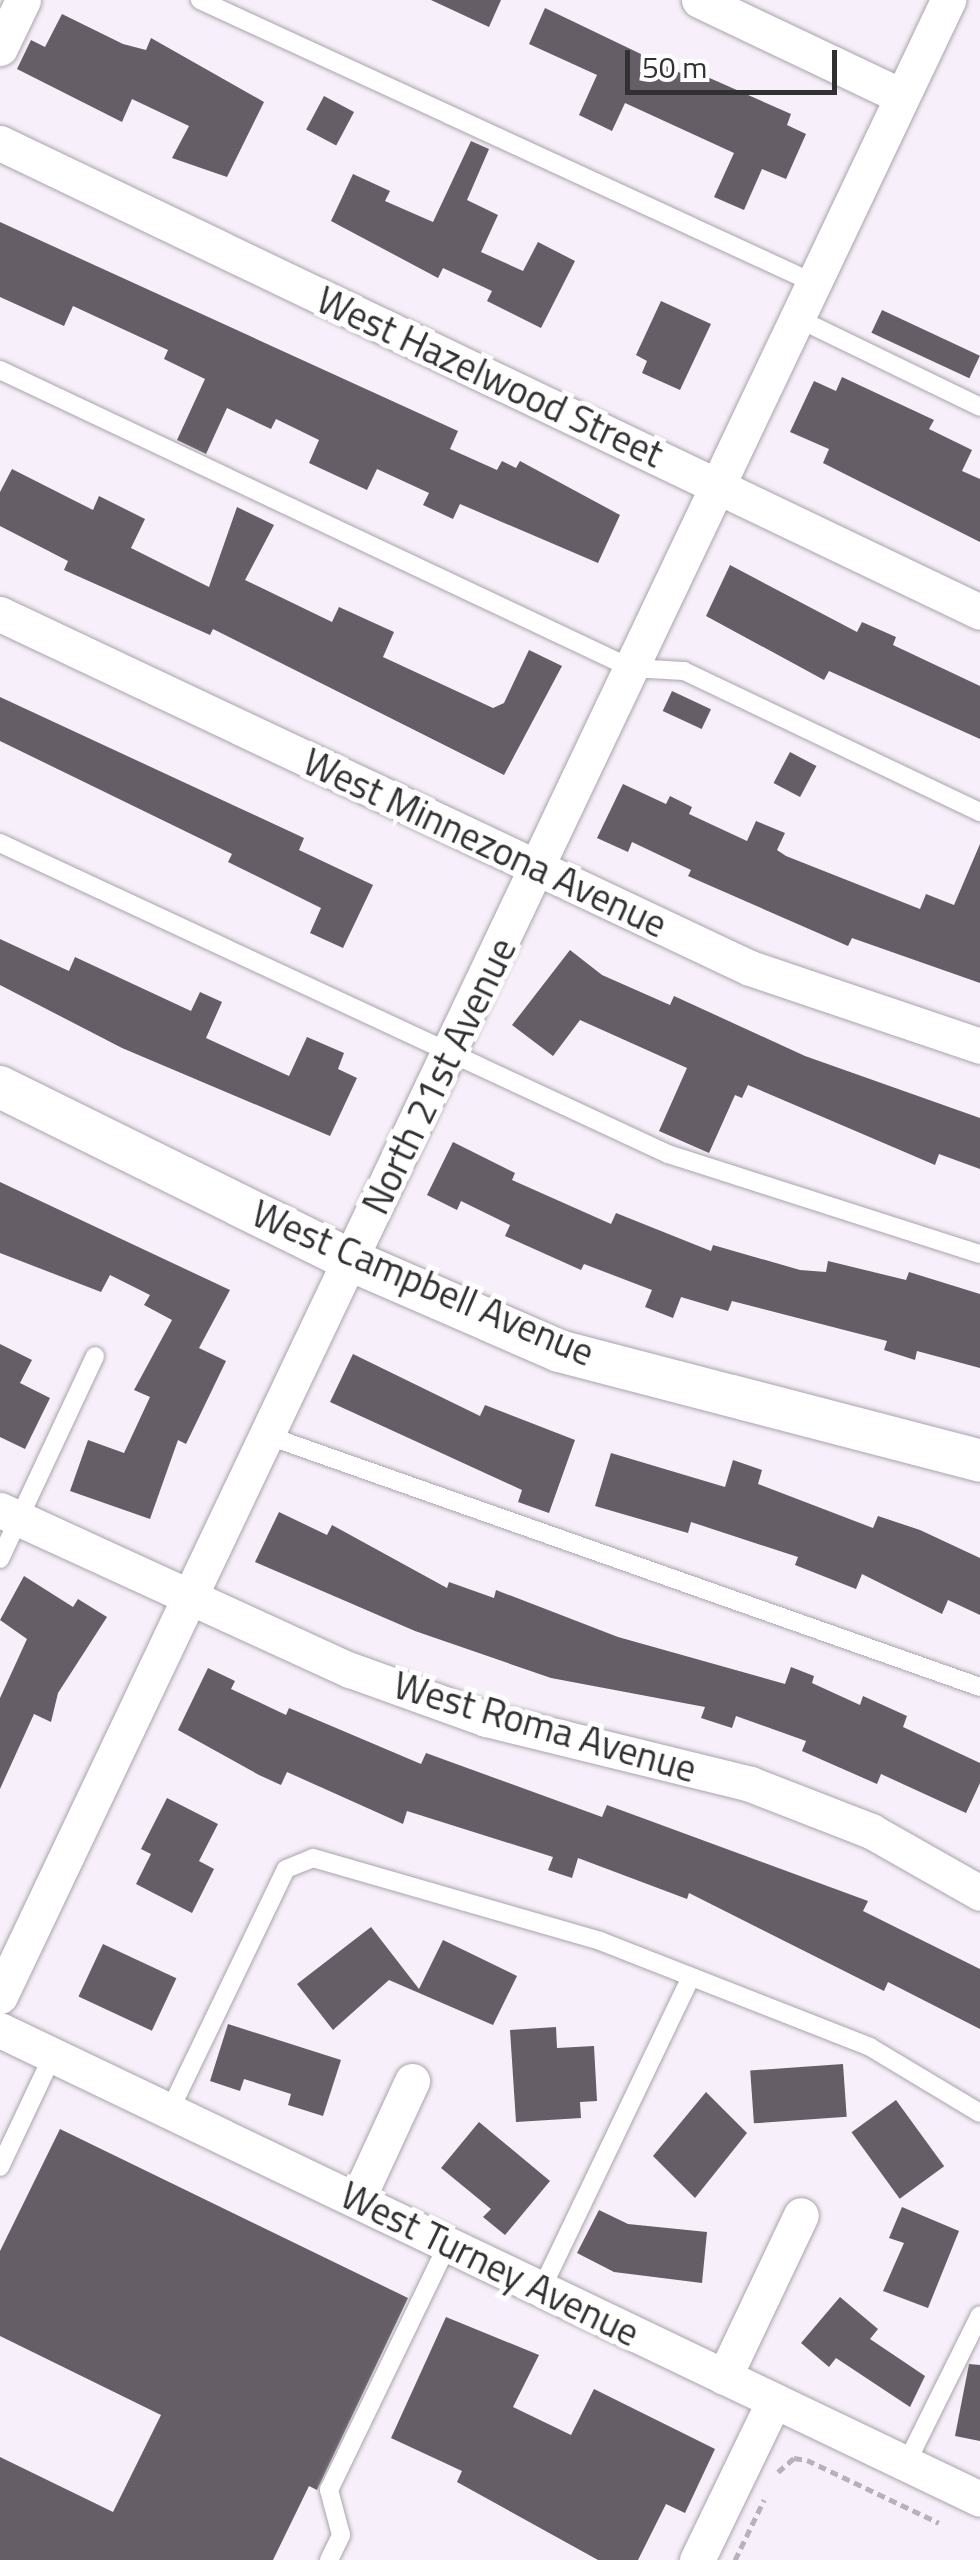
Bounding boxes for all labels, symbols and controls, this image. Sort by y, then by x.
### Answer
scale bar [630,30,842,92]
text: 50 m [642,44,707,90]
street label: West Hazelwood Street [310,277,670,477]
street label: West Minnezona Avenue [296,739,674,947]
street label: North 21st Avenue [352,930,526,1222]
street label: West Campbell Avenue [245,1190,601,1376]
street label: West Roma Avenue [388,1662,702,1792]
street label: West Turney Avenue [333,2172,647,2356]

